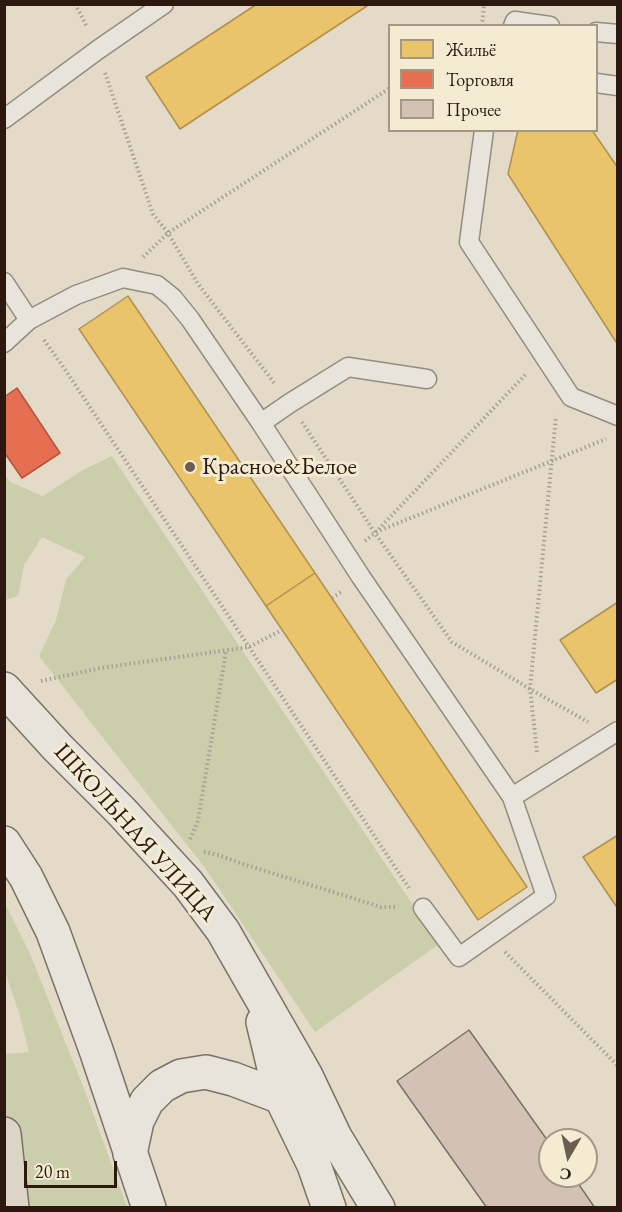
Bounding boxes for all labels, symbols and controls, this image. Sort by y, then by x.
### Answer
legend [388,24,598,132]
text: Жильё [446,38,496,61]
text: Торговля [446,68,514,91]
text: Прочее [446,98,501,121]
place label: Красное&Белое [202,453,357,481]
marker: Красное&Белое [183,460,197,474]
street label: ШКОЛЬНАЯ УЛИЦА [47,738,223,928]
north arrow [538,1128,598,1188]
scale bar [27,1149,120,1187]
text: 20 m [35,1160,70,1183]
text: С [558,1163,573,1186]

